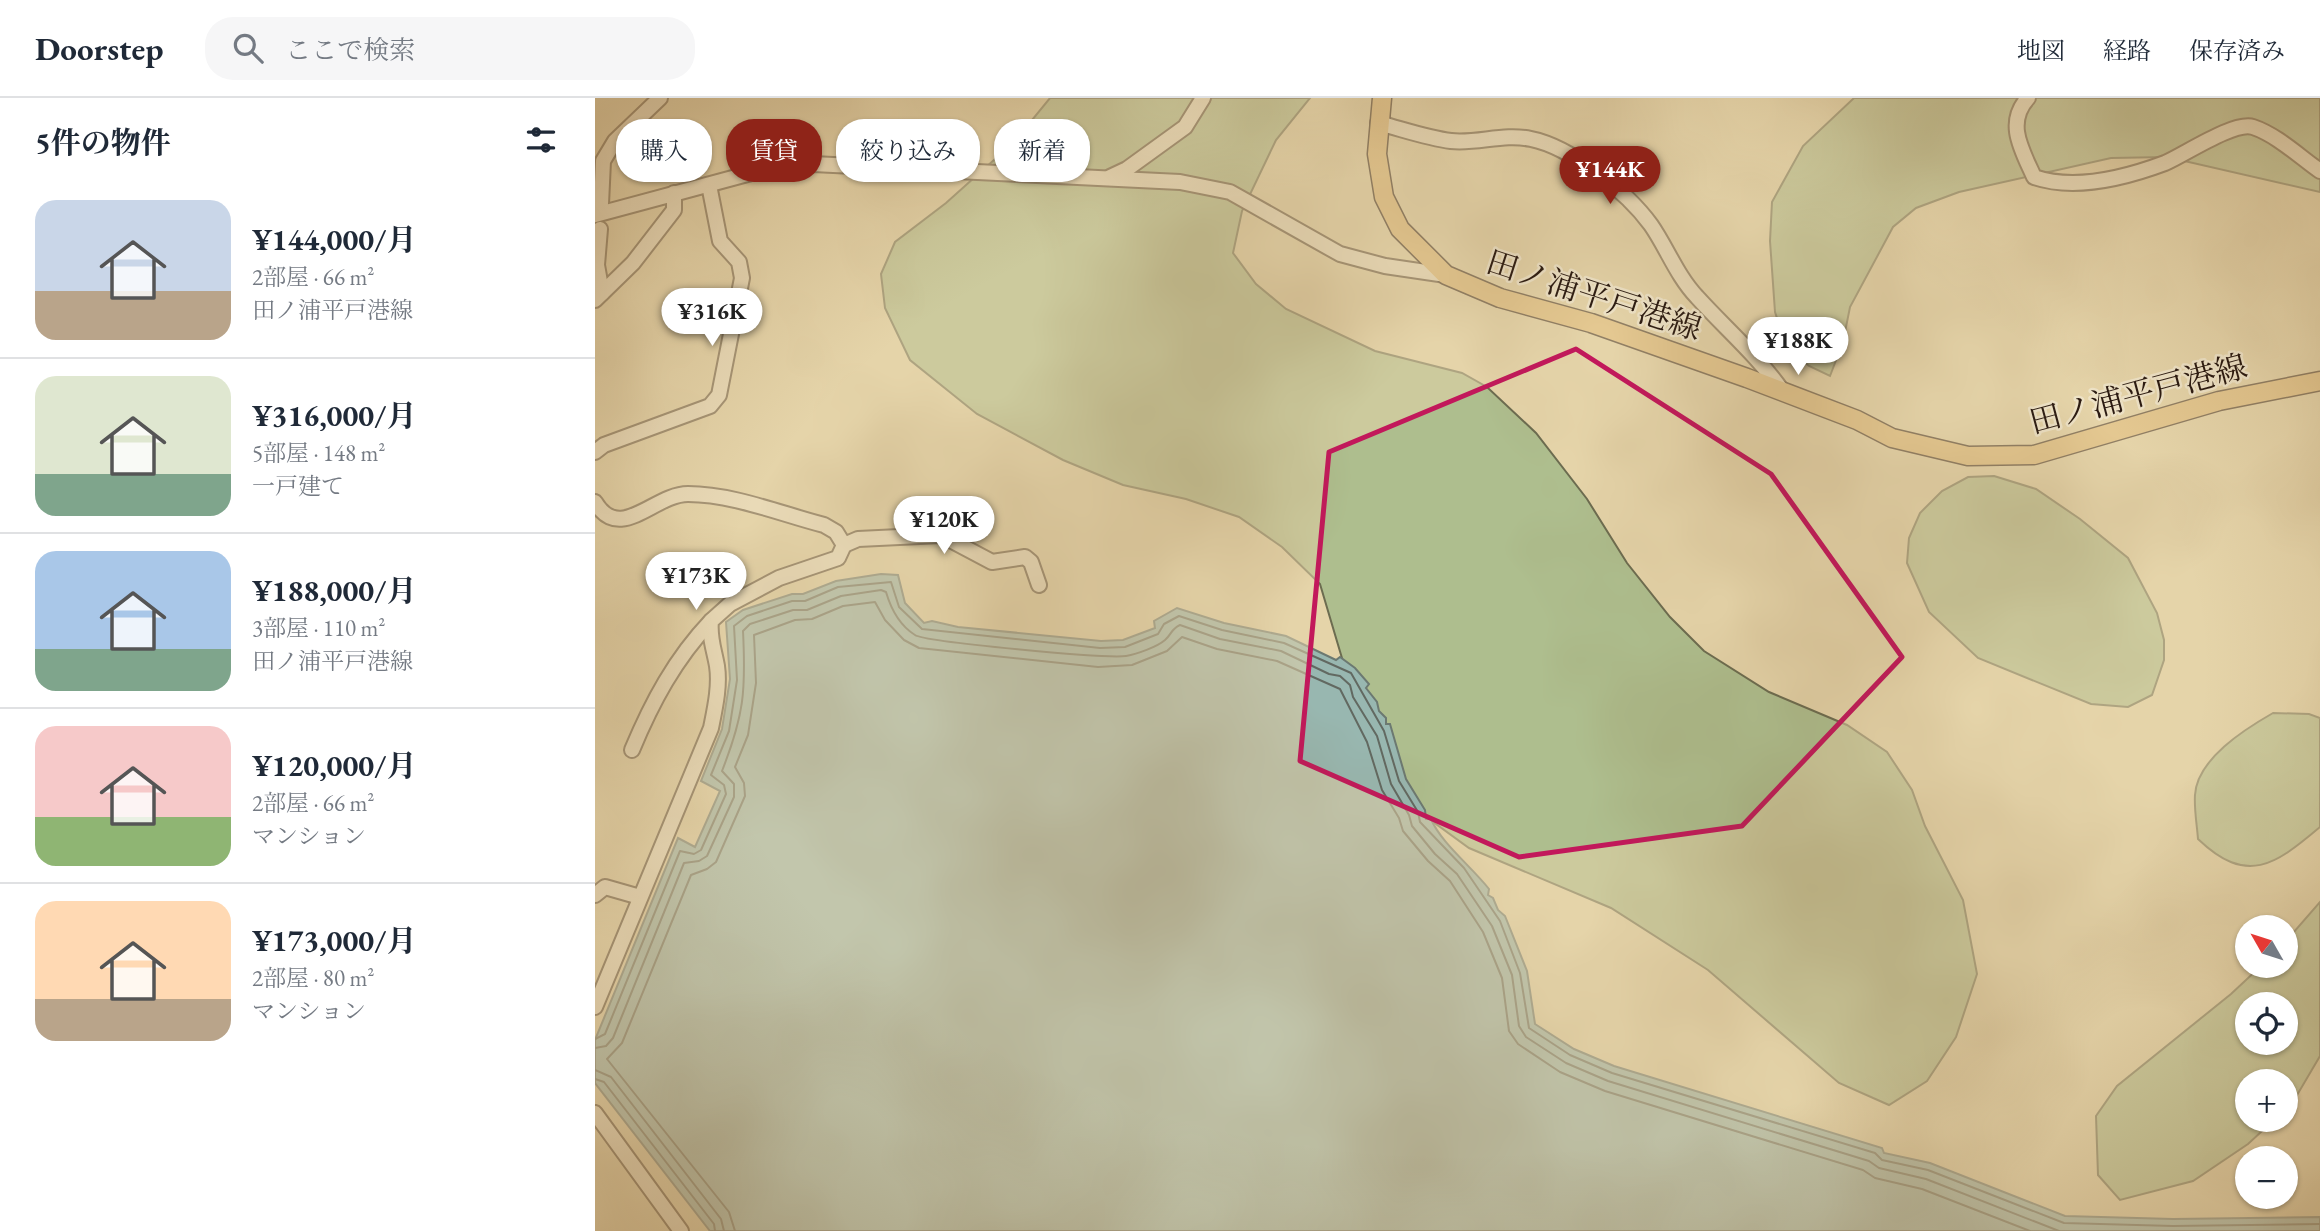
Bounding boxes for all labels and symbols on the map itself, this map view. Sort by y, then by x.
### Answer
pin: ¥144K [1561,146,1659,206]
street label: 田ノ浦平戸港線 [1481,240,1707,350]
pin: ¥316K [663,288,761,348]
pin: ¥188K [1749,317,1847,377]
street label: 田ノ浦平戸港線 [2024,345,2252,443]
pin: ¥120K [895,496,993,556]
pin: ¥173K [647,552,745,612]
north arrow [2235,915,2298,978]

